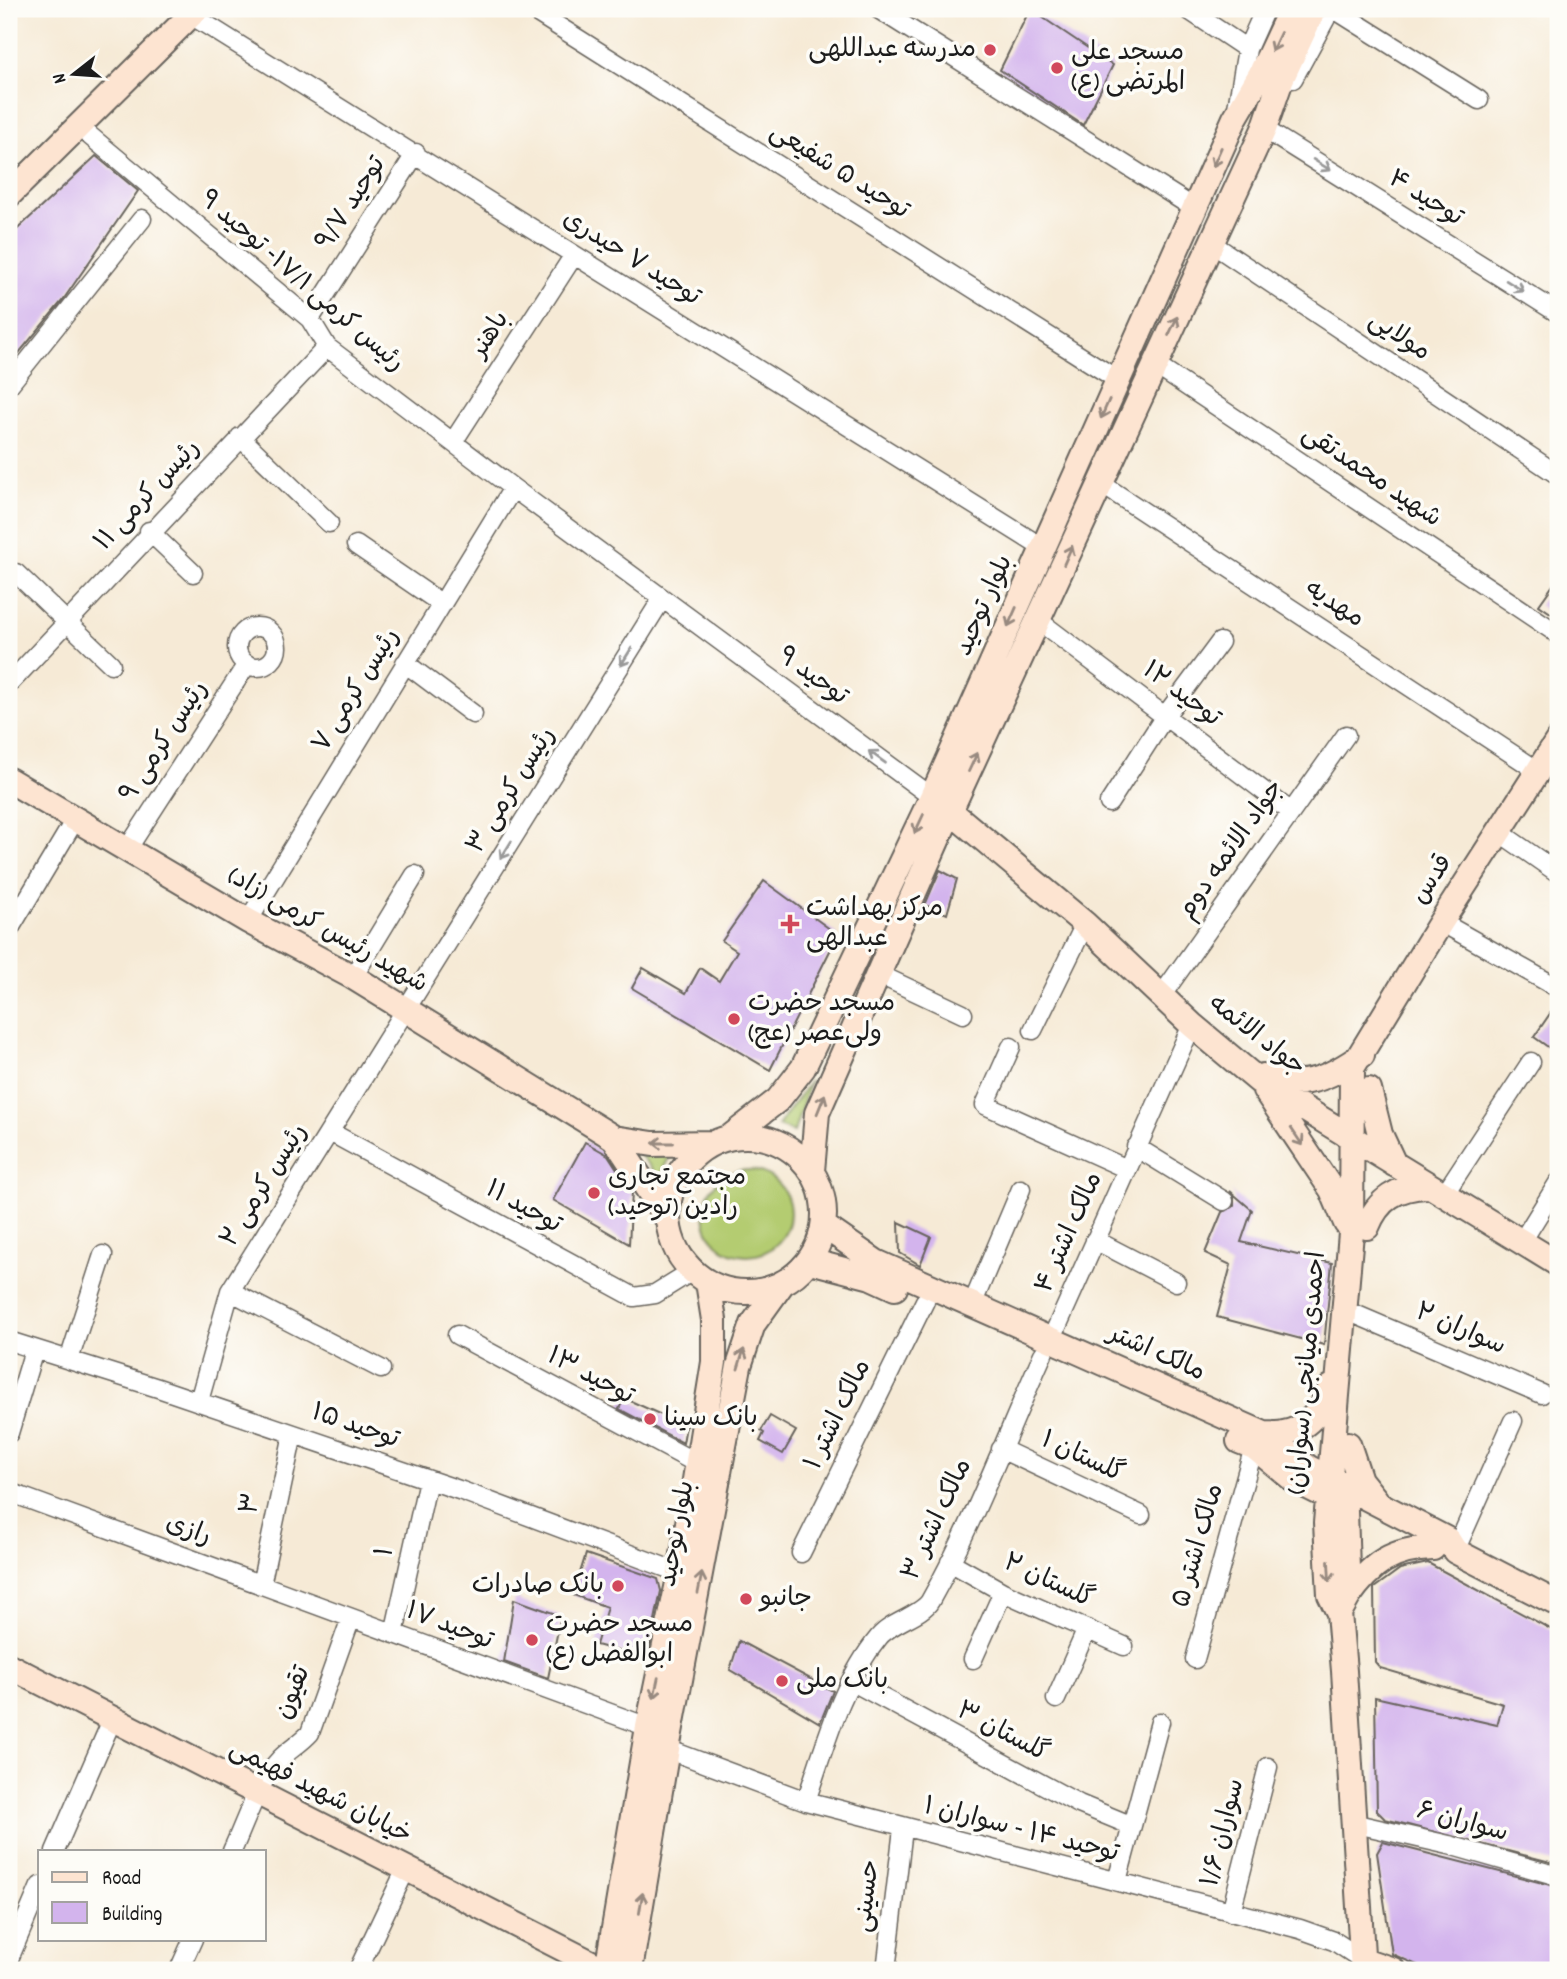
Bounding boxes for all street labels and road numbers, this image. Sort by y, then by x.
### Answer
street label: توحید ۵ شفیعی [762,114,916,230]
street label: توحید ۹/۷ [308,149,397,258]
street label: توحید ۴ [1380,161,1470,237]
street label: رئیس کرمی ۱۷/۱- توحید ۹ [190,182,412,382]
street label: توحید ۷ حیدری [555,202,708,317]
street label: مولایی [1361,303,1437,371]
street label: باهنر [461,304,520,367]
street label: شهید محمدتقی [1294,416,1448,538]
street label: رئیس کرمی ۱۱ [86,432,210,560]
street label: بلوار توحید [946,549,1024,663]
street label: مهدیه [1297,572,1371,638]
street label: رئیس کرمی ۷ [304,622,410,760]
street label: توحید ۹ [769,639,856,716]
street label: توحید ۱۲ [1134,653,1229,737]
street label: رئیس کرمی ۹ [112,674,218,810]
street label: رئیس کرمی ۳ [458,720,566,862]
street label: جواد الائمه دوم [1170,772,1294,928]
street label: قدس [1403,848,1463,912]
street label: شهید رئیس کرمی (زاد) [220,858,434,1004]
street label: جواد الائمه [1199,986,1313,1086]
street label: رئیس کرمی ۲ [212,1117,318,1255]
street label: مالک اشتر ۴ [1027,1167,1113,1299]
street label: توحید ۱۱ [478,1172,568,1244]
street label: احمدی میانجی (سواران) [1279,1250,1337,1496]
street label: سواران ۲ [1409,1294,1511,1366]
street label: مالک اشتر [1099,1315,1211,1392]
street label: توحید ۱۳ [540,1339,641,1416]
street label: مالک اشتر ۱ [796,1353,882,1477]
street label: توحید ۱۵ [306,1395,404,1459]
street label: گلستان ۱ [1034,1423,1130,1493]
street label: مالک اشتر ۳ [894,1453,982,1587]
street label: بلوار توحید [650,1478,706,1590]
street label: مالک اشتر ۵ [1164,1480,1234,1612]
street label: ۳ [232,1490,272,1518]
street label: رازی [160,1506,216,1556]
street label: ۱ [367,1544,405,1560]
street label: گلستان ۲ [997,1545,1099,1619]
street label: توحید ۱۷ [400,1593,499,1661]
street label: تقیون [267,1660,322,1725]
street label: گلستان ۳ [949,1693,1055,1773]
street label: خیابان شهید فهیمی [222,1731,418,1855]
street label: سواران ۱/۶ [1193,1775,1255,1891]
street label: توحید ۱۴ - سواران ۱ [919,1789,1123,1873]
street label: سواران ۶ [1412,1793,1512,1853]
street label: حسینی [845,1858,891,1934]

